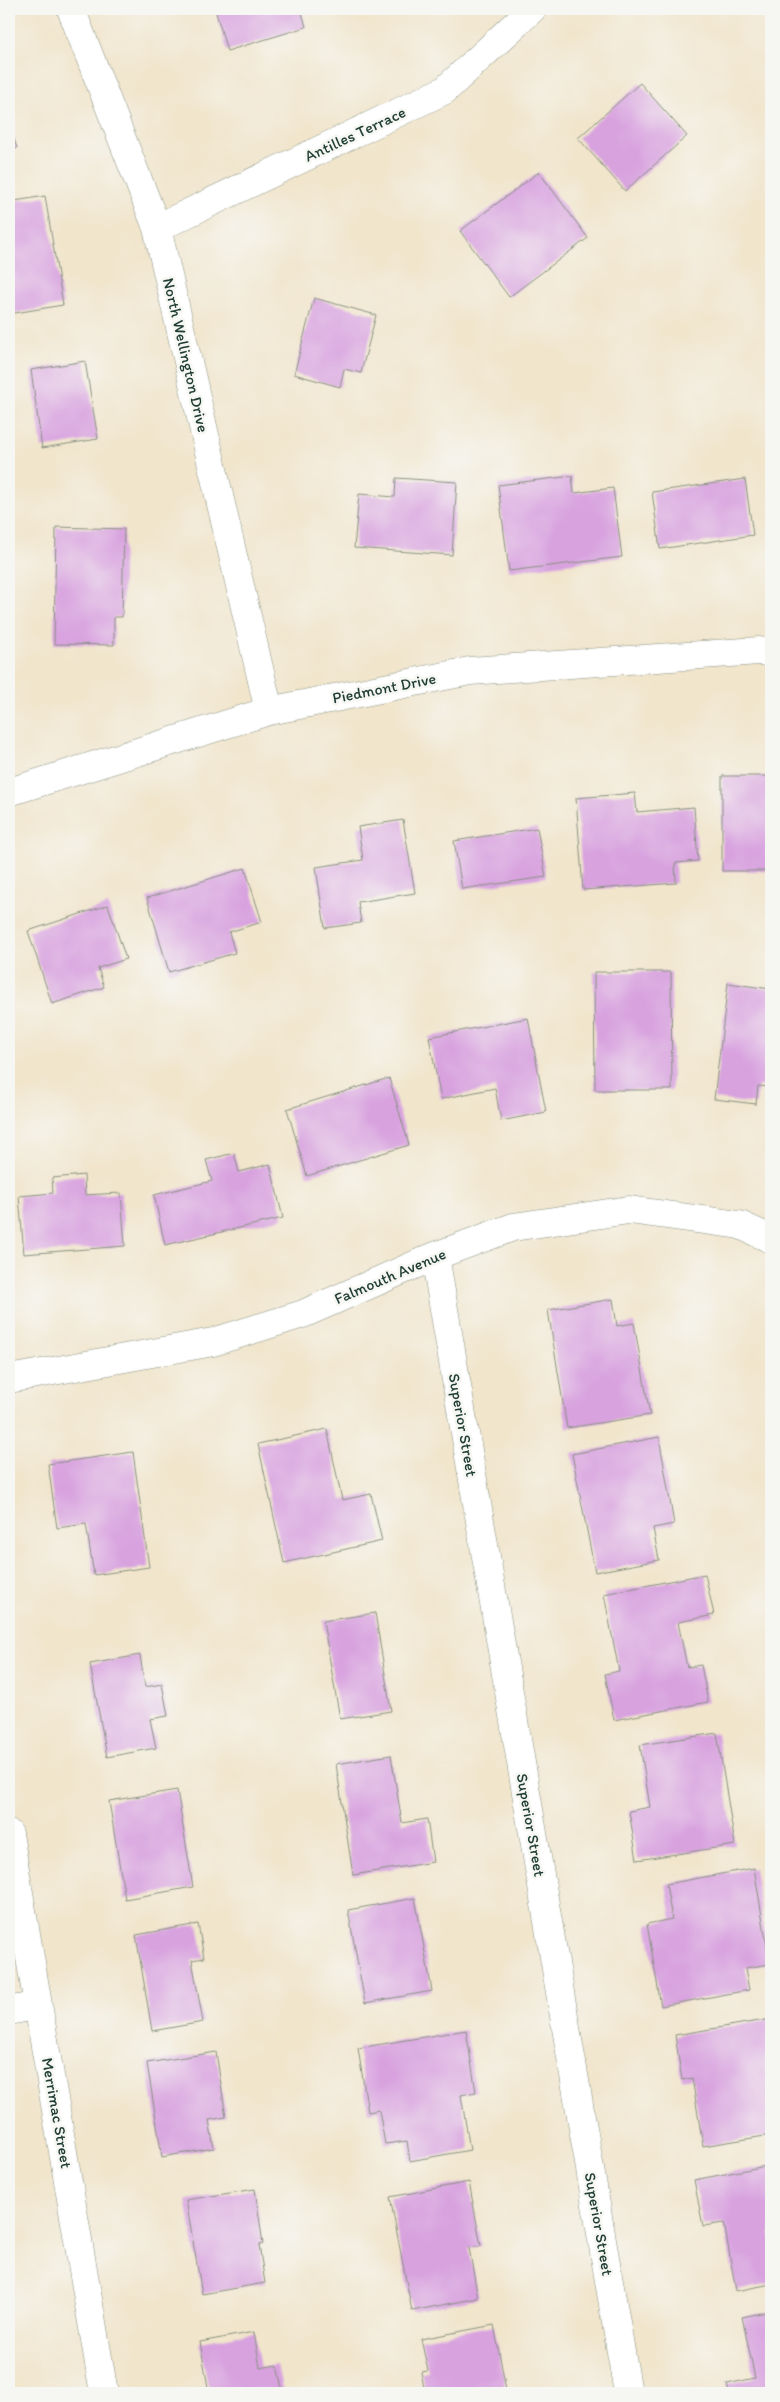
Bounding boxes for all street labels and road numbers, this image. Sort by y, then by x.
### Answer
street label: Antilles Terrace [301,102,409,166]
street label: North Wellington Drive [159,276,213,434]
street label: Piedmont Drive [331,669,437,707]
street label: Falmouth Avenue [331,1244,449,1308]
street label: Superior Street [445,1372,481,1478]
street label: Superior Street [513,1772,549,1878]
street label: Merrimac Street [38,2056,76,2170]
street label: Superior Street [581,2171,617,2277]

